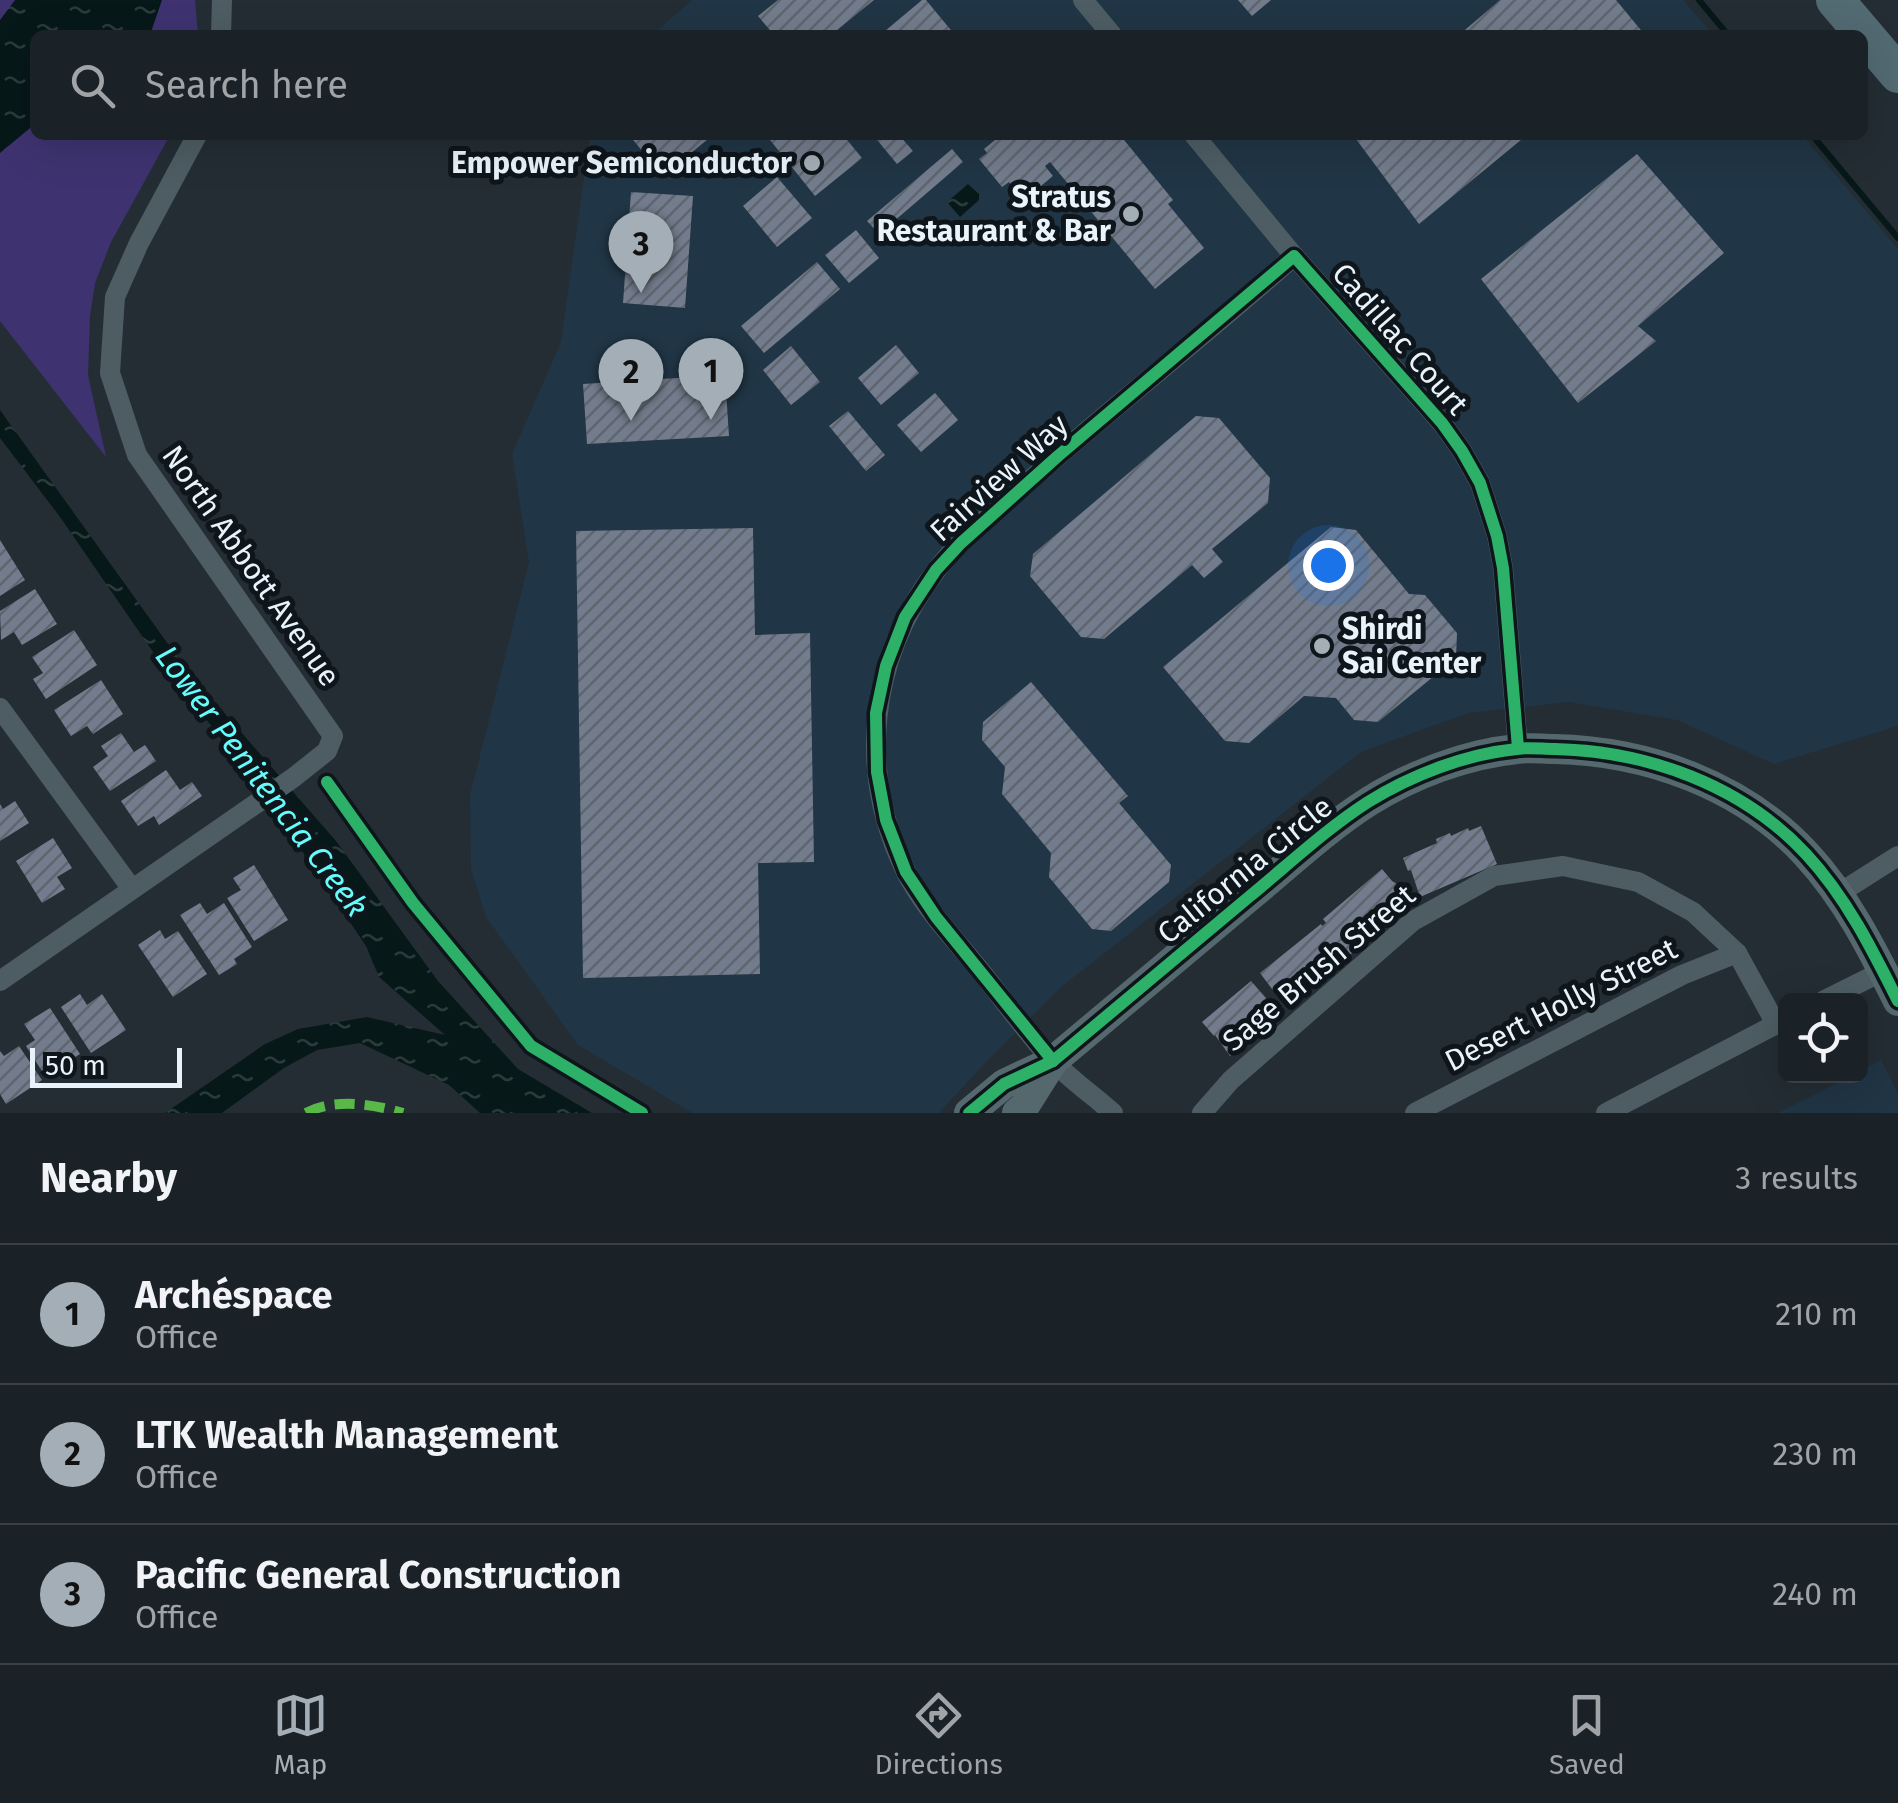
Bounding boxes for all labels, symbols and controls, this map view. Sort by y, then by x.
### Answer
search box [30,30,1868,140]
icon: search [65,58,120,113]
text: Search here [145,62,348,108]
place label: Empower Semiconductor [451,145,793,181]
marker: Empower Semiconductor [801,152,823,174]
place label: Stratus Restaurant & Bar [877,179,1112,249]
marker: Stratus Restaurant & Bar [1120,203,1142,225]
pin: 3 [608,210,674,293]
street label: Cadillac Court [1324,256,1476,422]
pin: 2 [598,338,664,421]
pin: 1 [678,338,744,420]
street label: Fairview Way [923,407,1075,549]
street label: North Abbott Avenue [154,439,348,693]
your location [1303,540,1354,591]
place label: Shirdi Sai Center [1342,611,1482,681]
marker: Shirdi Sai Center [1311,635,1333,657]
water label: Lower Penitencia Creek [148,638,376,924]
street label: California Circle [1150,789,1340,951]
street label: Sage Brush Street [1216,877,1423,1059]
street label: Desert Holly Street [1439,931,1683,1079]
map controls [1778,993,1868,1083]
button: locate [1778,993,1868,1083]
scale bar [30,1043,182,1088]
text: 50 m [45,1049,106,1082]
text: Nearby [40,1153,177,1203]
text: 3 results [1735,1159,1858,1197]
text: Archéspace [135,1272,333,1318]
text: 1 [65,1295,80,1333]
text: 210 m [1775,1295,1858,1333]
text: Office [135,1318,218,1356]
text: LTK Wealth Management [135,1412,558,1458]
text: 2 [64,1435,81,1473]
text: 230 m [1773,1435,1858,1473]
text: Office [135,1458,218,1496]
text: Pacific General Construction [135,1552,621,1598]
text: 3 [64,1575,81,1613]
text: 240 m [1772,1575,1858,1613]
text: Office [135,1598,218,1636]
tab: Map [273,1688,328,1781]
tab: Directions [874,1688,1003,1781]
tab: Saved [1549,1688,1625,1781]

